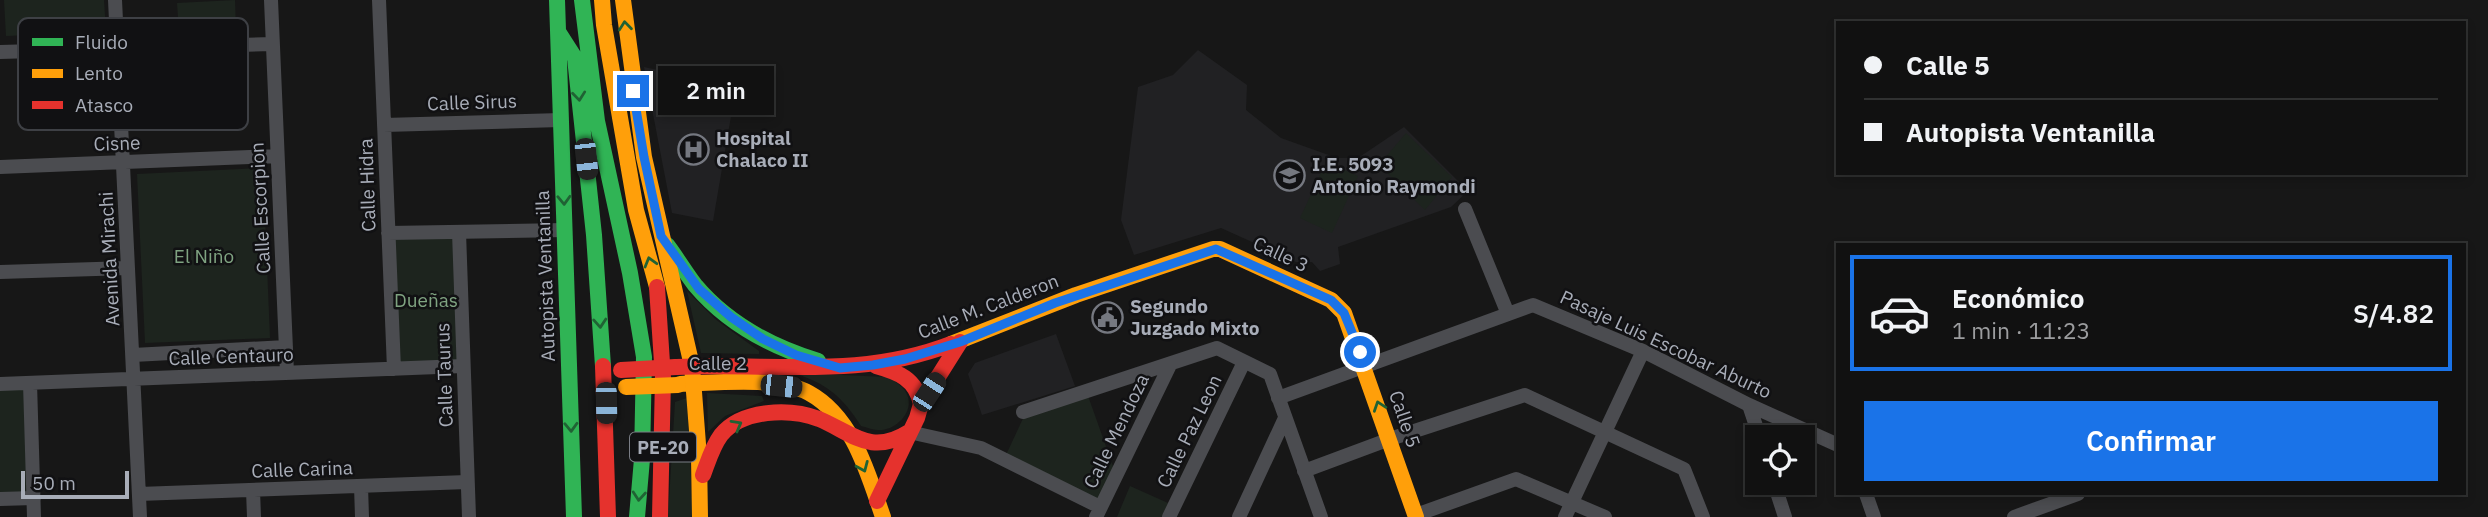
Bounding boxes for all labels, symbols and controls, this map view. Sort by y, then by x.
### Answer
legend [18,18,248,130]
one-way arrow [618,21,633,32]
text: Fluido [75,30,128,54]
text: Calle 5 [1906,48,1990,82]
text: Lento [75,61,123,85]
callout: 2 min [658,66,773,116]
route end [617,75,649,107]
text: 2 min [686,75,746,105]
street label: Calle Sirus [427,88,517,116]
one-way arrow [572,91,587,102]
text: Atasco [75,93,133,117]
text: Autopista Ventanilla [1906,115,2155,149]
place label: Hospital Chalaco II [716,126,808,172]
street label: Cisne [93,130,141,156]
hospital icon: Hospital Chalaco II [676,132,710,166]
car [574,137,599,181]
street label: Calle Hidra [353,138,381,232]
street label: Calle Escorpion [245,142,275,274]
place label: I.E. 5093 Antonio Raymondi [1312,152,1476,198]
school or university icon: I.E. 5093 Antonio Raymondi [1272,158,1306,192]
street label: Autopista Ventanilla [530,190,560,362]
street label: Avenida Mirachi [93,191,125,327]
one-way arrow [556,195,572,205]
street label: Calle 3 [1249,231,1313,277]
park label: El Niño [174,244,234,268]
one-way arrow [644,256,659,268]
street label: Calle M. Calderon [914,268,1062,344]
text: Económico [1952,281,2084,315]
icon: car [1868,282,1931,345]
street label: Pasaje Luis Escobar Aburto [1556,284,1776,404]
park label: Dueñas [394,288,458,312]
place label: Segundo Juzgado Mixto [1130,294,1260,340]
text: S/4.82 [2353,296,2434,330]
public building icon: Segundo Juzgado Mixto [1090,300,1124,334]
text: 1 min · 11:23 [1952,315,2090,345]
one-way arrow [592,318,607,329]
street label: Calle Taurus [430,322,458,428]
route start [1344,336,1376,368]
street label: Calle Centauro [168,342,294,370]
street label: Calle 2 [689,351,747,375]
car [909,369,950,415]
street label: Calle Mendoza [1078,370,1154,492]
street label: Calle Paz Leon [1151,370,1227,492]
car [760,373,803,399]
car [596,382,617,424]
street label: Calle 5 [1384,387,1426,451]
one-way arrow [1373,400,1387,413]
button: Confirmar [1864,401,2438,481]
one-way arrow [730,420,742,433]
one-way arrow [563,422,579,433]
map controls [1745,425,1815,495]
button: locate [1745,425,1815,495]
road number: PE-20 [630,432,696,462]
street label: Calle Carina [251,455,353,483]
one-way arrow [855,461,869,473]
scale bar [21,468,130,500]
text: 50 m [32,471,76,495]
one-way arrow [632,491,647,502]

